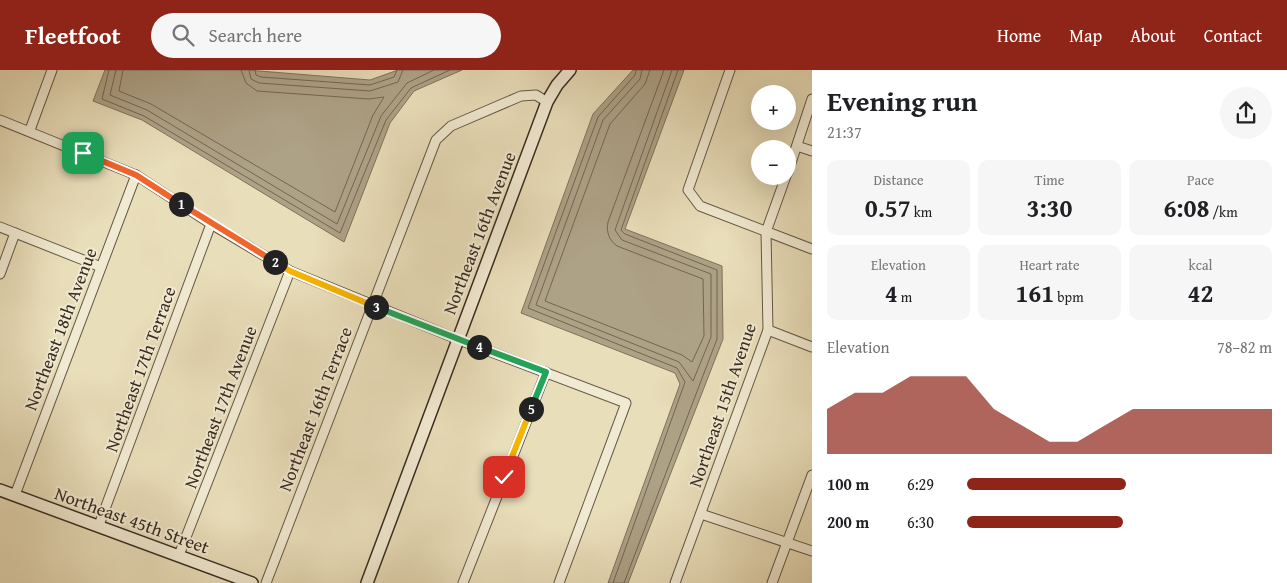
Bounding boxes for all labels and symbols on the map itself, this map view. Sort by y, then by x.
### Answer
pin [62,132,104,174]
street label: Northeast 16th Avenue [436,148,522,318]
pin: 1 [168,192,194,216]
street label: Northeast 18th Avenue [17,244,103,414]
pin: 2 [262,250,288,274]
street label: Northeast 17th Terrace [97,282,183,456]
pin: 3 [364,294,388,320]
street label: Northeast 15th Avenue [681,319,763,491]
street label: Northeast 17th Avenue [177,322,263,492]
street label: Northeast 16th Terrace [271,323,359,495]
pin: 4 [466,334,492,360]
pin: 5 [518,396,544,422]
pin [483,456,525,498]
street label: Northeast 45th Street [51,480,214,561]

